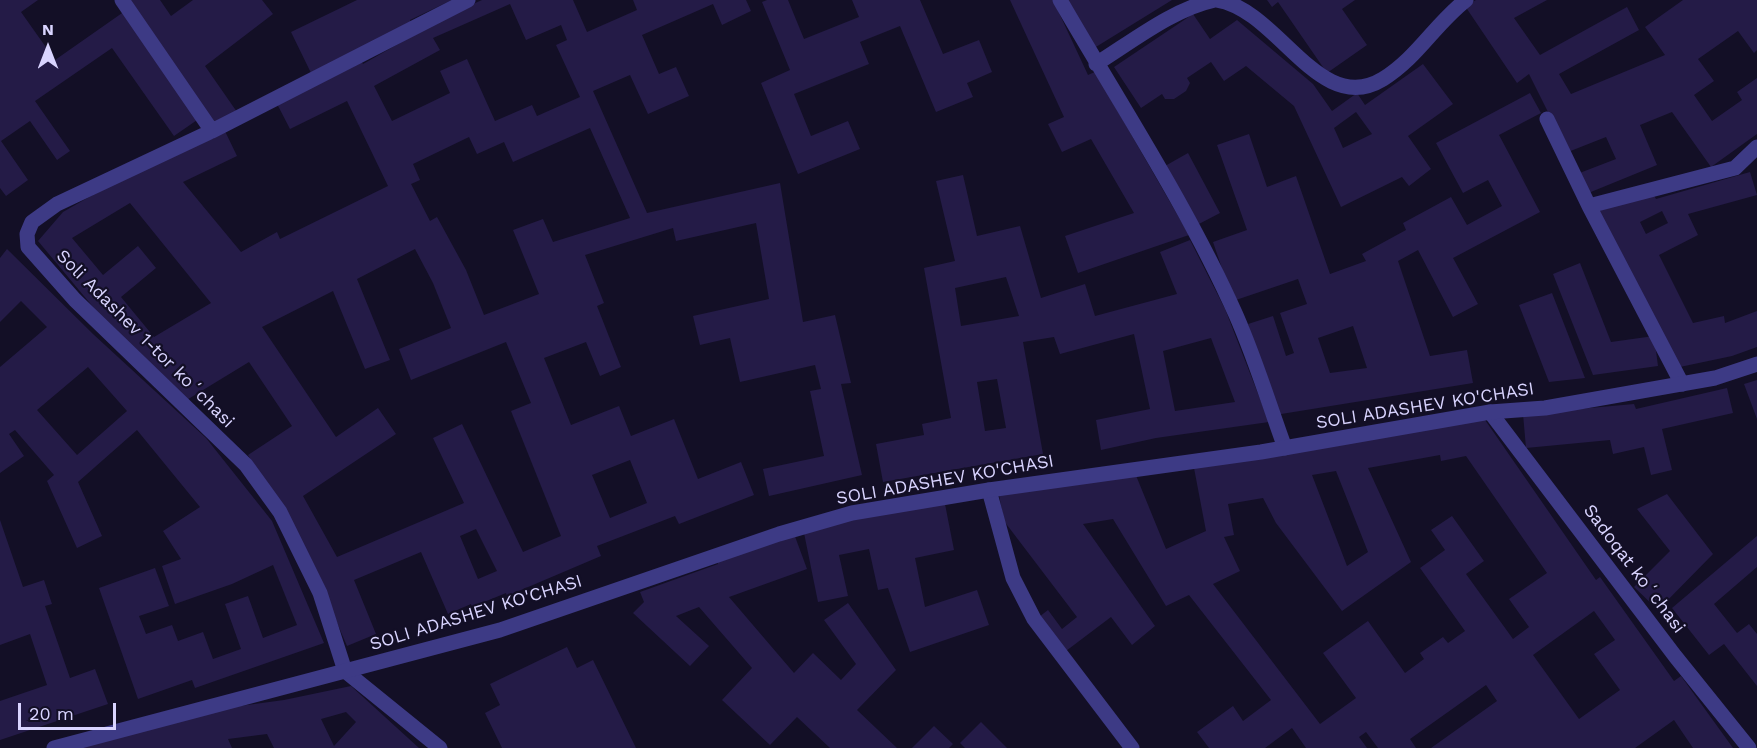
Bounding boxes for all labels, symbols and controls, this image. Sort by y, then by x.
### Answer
north arrow [18,18,78,78]
text: N [42,20,54,39]
street label: Soli Adashev 1-tor koʻchasi [51,245,239,433]
street label: SOLI ADASHEV KO'CHASI [1314,378,1536,434]
street label: SOLI ADASHEV KO'CHASI [835,450,1055,510]
street label: Sadoqat koʻchasi [1579,500,1689,638]
street label: SOLI ADASHEV KO'CHASI [367,570,585,656]
scale bar [21,691,118,729]
text: 20 m [29,703,74,724]

